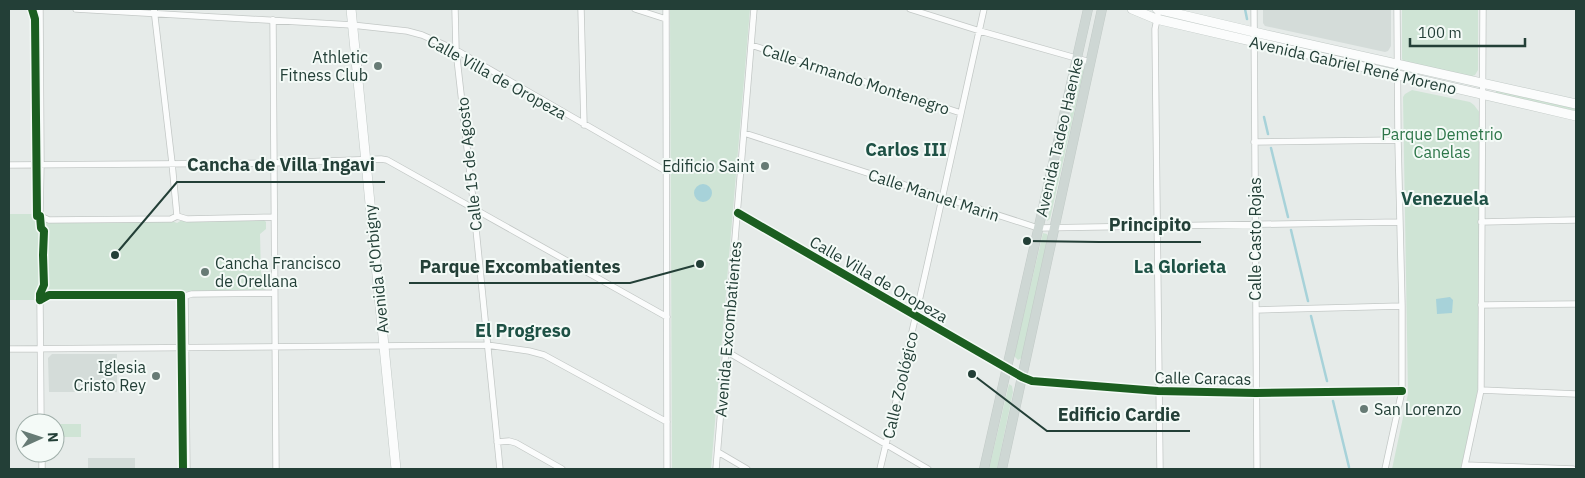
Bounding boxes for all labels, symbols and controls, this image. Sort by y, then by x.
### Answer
scale bar [1410,15,1525,47]
text: 100 m [1418,23,1462,42]
street label: Calle Villa de Oropeza [424,30,571,124]
street label: Avenida Gabriel René Moreno [1248,31,1459,99]
street label: Calle Armando Montenegro [760,39,952,119]
place label: Athletic Fitness Club [280,47,368,85]
street label: Avenida Tadeo Haenke [1031,55,1087,219]
marker: Athletic Fitness Club [372,60,384,72]
street label: Calle 15 de Agosto [452,96,486,232]
park label: Parque Demetrio Canelas [1381,124,1503,162]
district label: Carlos III [865,138,947,161]
callout: Cancha de Villa Ingavi [177,149,385,182]
text: Cancha de Villa Ingavi [187,153,375,176]
place label: Edificio Saint [662,156,755,176]
marker: Edificio Saint [759,160,771,172]
street label: Calle Manuel Marin [866,164,1002,226]
street label: Calle Casto Rojas [1245,177,1265,301]
district label: Venezuela [1401,187,1489,210]
street label: Avenida d'Orbigny [359,203,393,335]
callout: Principito [1099,209,1201,242]
text: Principito [1109,213,1191,236]
street label: Calle Villa de Oropeza [806,231,952,327]
street label: Avenida Excombatientes [710,240,746,418]
callout: Parque Excombatientes [409,250,630,283]
place label: Cancha Francisco de Orellana [215,253,341,291]
text: Parque Excombatientes [419,255,621,278]
district label: La Glorieta [1134,255,1226,278]
marker: Cancha Francisco de Orellana [199,266,211,278]
district label: El Progreso [475,319,571,342]
street label: Calle Zoológico [878,329,922,441]
place label: Iglesia Cristo Rey [74,357,146,395]
street label: Calle Caracas [1154,367,1252,389]
marker: Iglesia Cristo Rey [150,370,162,382]
callout: Edificio Cardie [1047,398,1190,431]
place label: San Lorenzo [1374,399,1461,419]
text: Edificio Cardie [1058,403,1180,426]
marker: San Lorenzo [1358,403,1370,415]
north arrow [15,413,65,463]
text: N [44,432,62,443]

